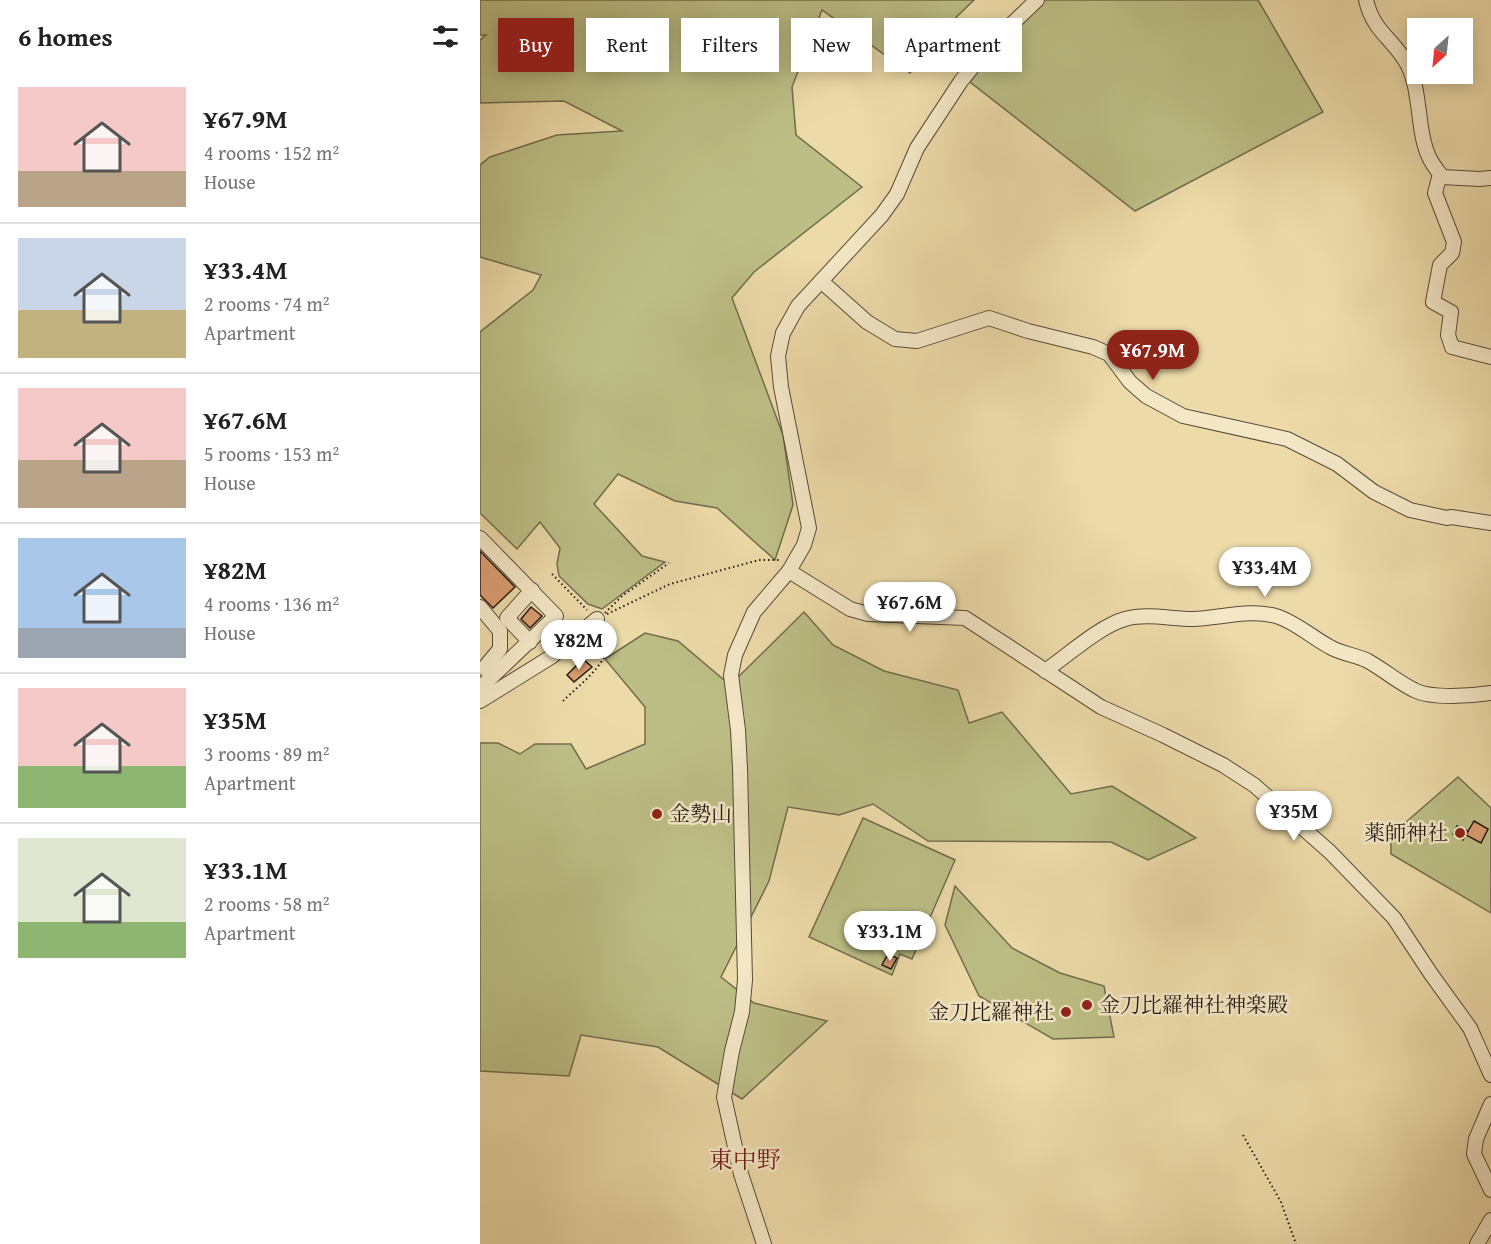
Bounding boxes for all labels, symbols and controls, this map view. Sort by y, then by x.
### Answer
text: 6 homes [18,17,113,56]
chip: Buy [498,18,574,72]
chip: Rent [586,18,669,72]
chip: Filters [681,18,779,72]
chip: New [791,18,872,72]
chip: Apartment [884,18,1022,72]
north arrow [1407,18,1473,84]
map controls [1407,18,1473,84]
icon: filters [429,20,462,53]
text: ¥67.9M [204,99,288,138]
icon: home [66,111,138,183]
text: 4 rooms · 152 m² [204,138,339,167]
text: House [204,167,256,196]
text: ¥33.4M [204,250,288,289]
icon: home [66,262,138,334]
text: 2 rooms · 74 m² [204,289,330,318]
text: Apartment [204,318,296,347]
pin: ¥67.9M [1104,330,1202,381]
text: ¥67.9M [1121,335,1185,364]
text: ¥67.6M [204,400,288,439]
icon: home [66,412,138,484]
text: 5 rooms · 153 m² [204,439,339,468]
text: House [204,468,256,497]
pin: ¥33.4M [1216,547,1314,598]
text: ¥82M [204,550,267,589]
text: ¥33.4M [1233,552,1297,581]
icon: home [66,562,138,634]
pin: ¥67.6M [861,582,959,633]
text: ¥67.6M [878,587,942,616]
text: 4 rooms · 136 m² [204,589,339,618]
text: House [204,618,256,647]
pin: ¥82M [543,620,615,671]
text: ¥82M [555,625,603,654]
text: ¥35M [204,700,267,739]
icon: home [66,712,138,784]
text: 3 rooms · 89 m² [204,739,330,768]
text: Apartment [204,768,296,797]
pin: ¥35M [1258,791,1330,842]
text: ¥35M [1270,796,1318,825]
place label: 金勢山 [669,798,732,829]
marker: 金勢山 [650,807,664,821]
place label: 薬師神社 [1364,817,1448,848]
marker: 薬師神社 [1453,826,1467,840]
text: ¥33.1M [204,850,288,889]
icon: home [66,862,138,934]
text: 2 rooms · 58 m² [204,889,330,918]
pin: ¥33.1M [841,911,939,962]
text: ¥33.1M [858,916,922,945]
text: Apartment [204,918,296,947]
place label: 金刀比羅神社神楽殿 [1099,989,1288,1020]
place label: 金刀比羅神社 [928,996,1054,1027]
marker: 金刀比羅神社神楽殿 [1080,998,1094,1012]
marker: 金刀比羅神社 [1059,1005,1073,1019]
district label: 東中野 [709,1142,781,1177]

